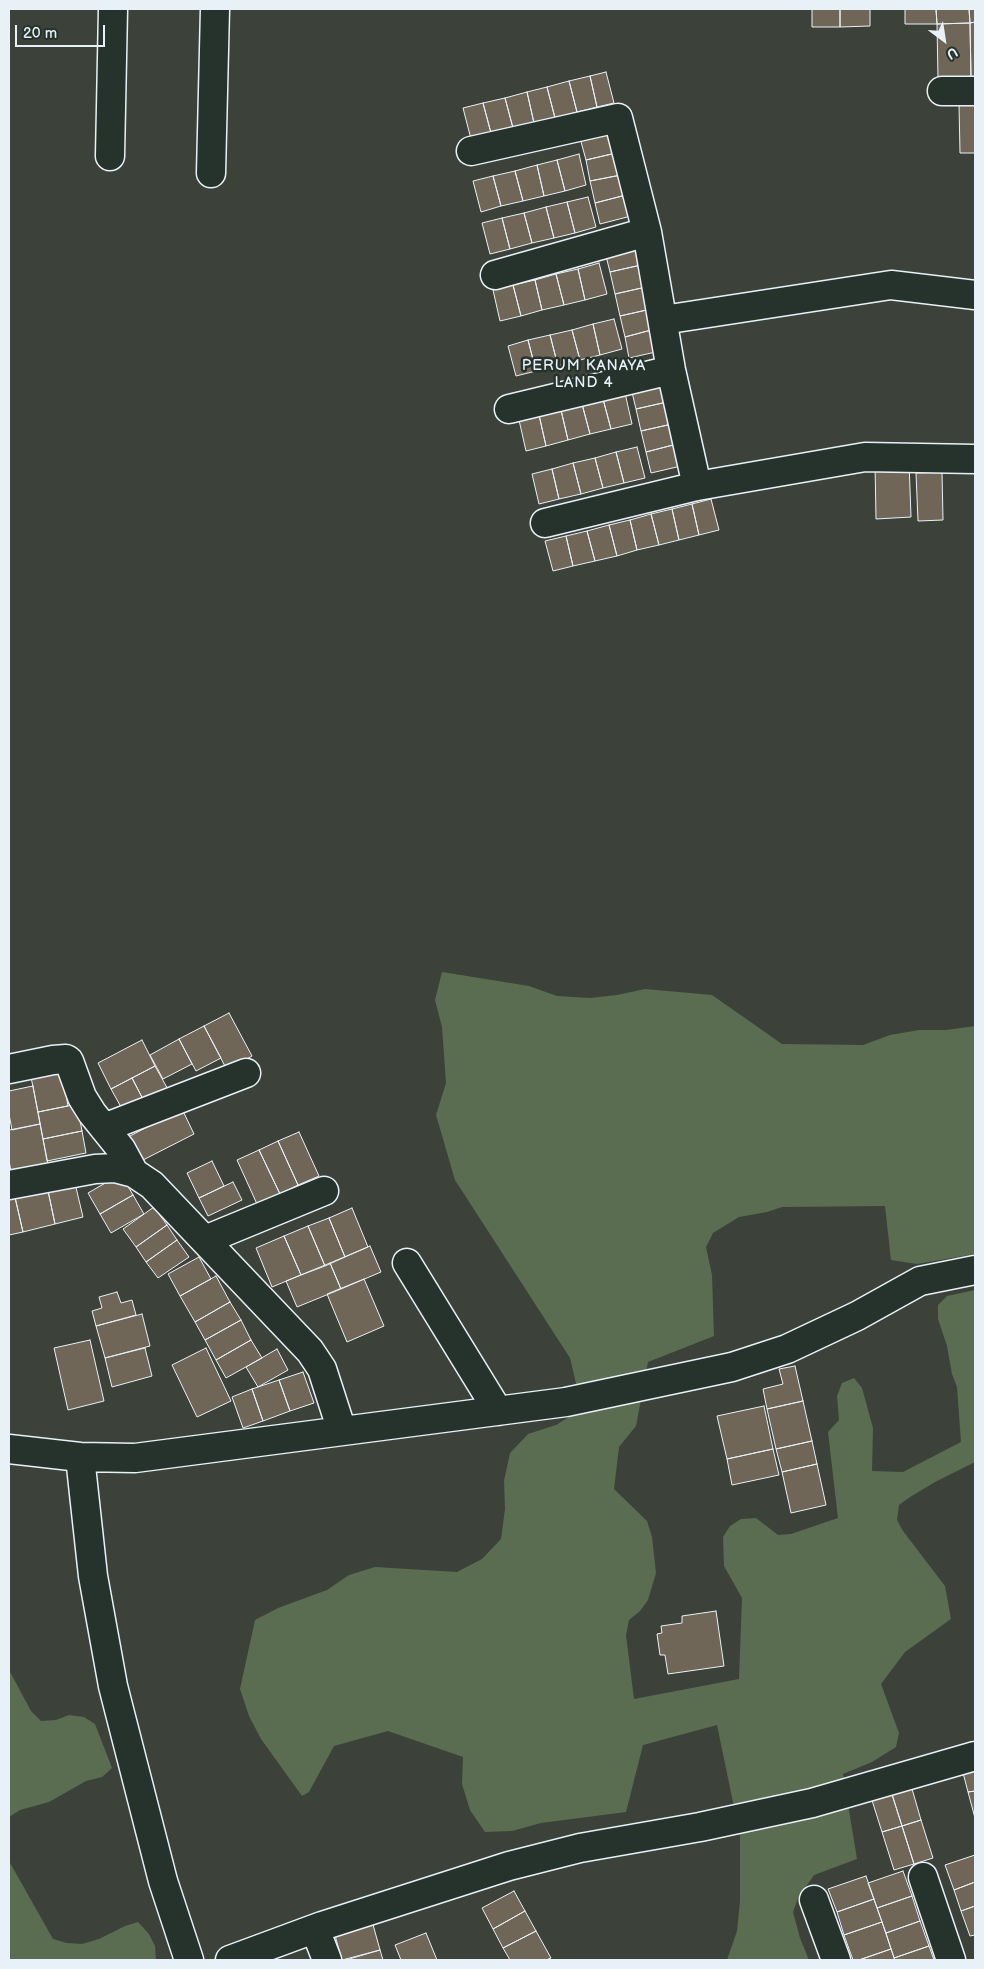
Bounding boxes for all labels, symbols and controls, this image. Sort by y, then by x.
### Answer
scale bar [18,15,108,47]
north arrow [919,15,969,65]
text: 20 m [23,24,57,43]
text: U [943,43,961,63]
district label: PERUM KANAYA LAND 4 [520,357,648,392]

